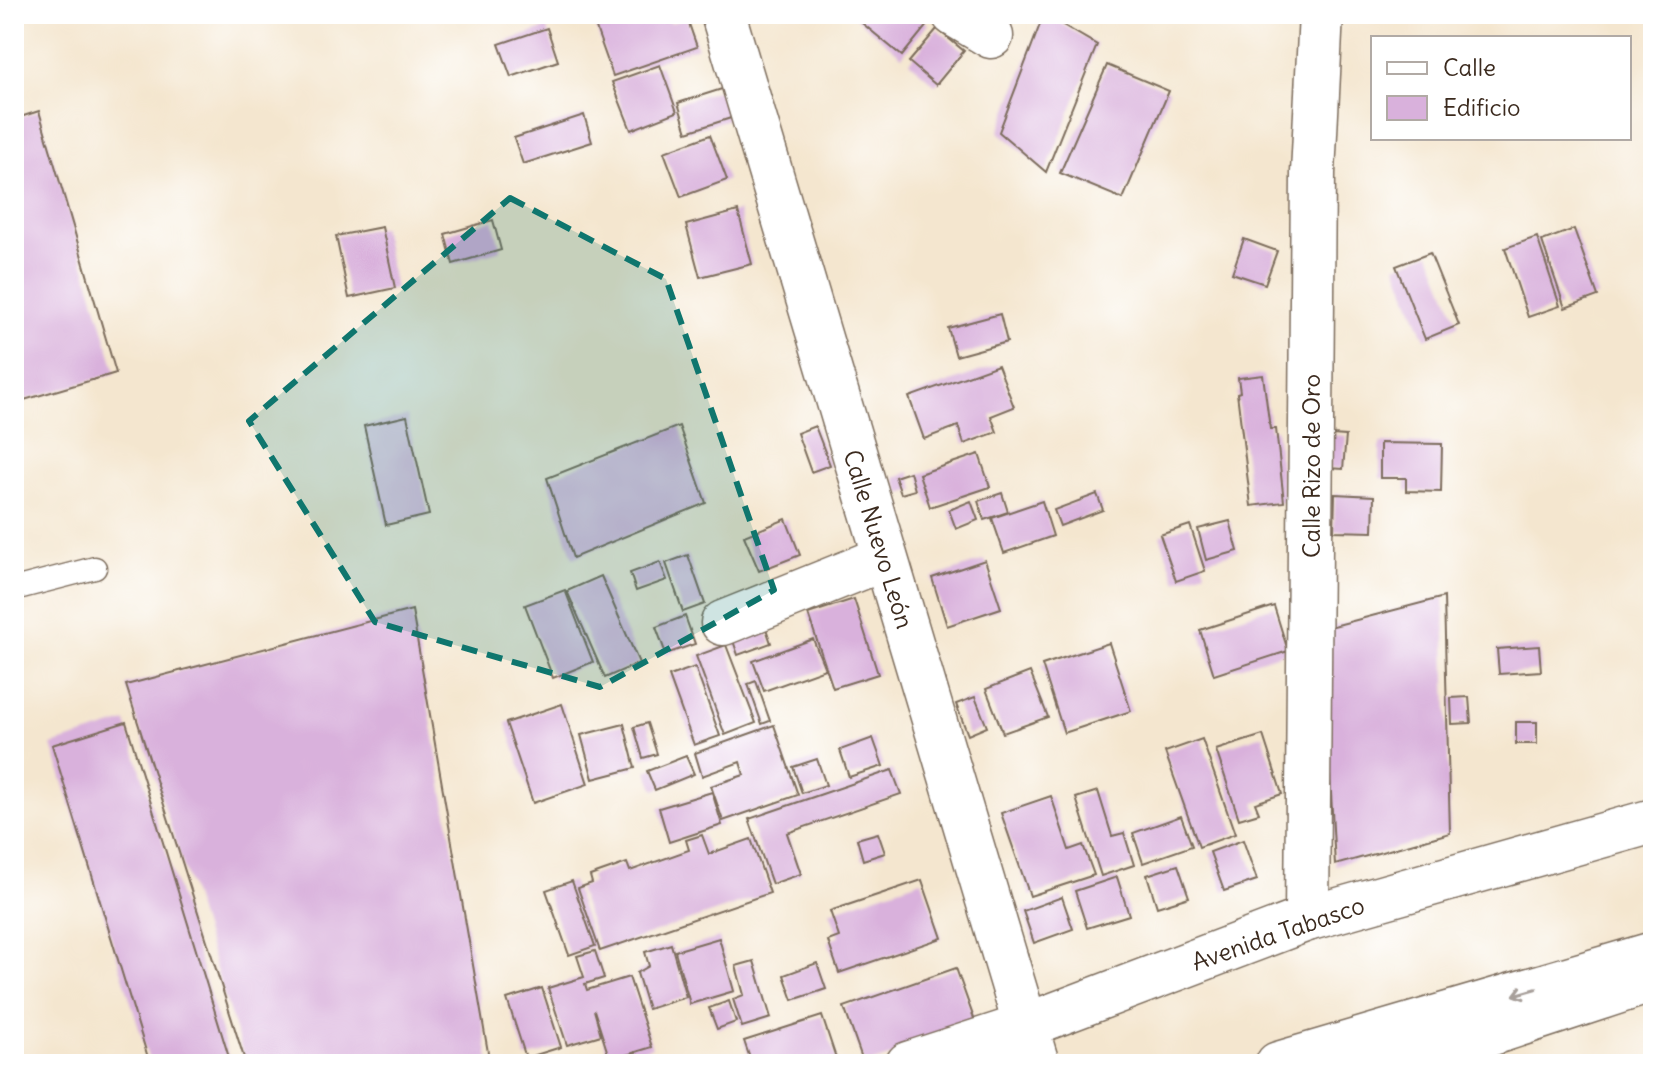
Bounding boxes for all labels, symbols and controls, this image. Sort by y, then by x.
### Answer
legend [1371,36,1631,140]
text: Calle [1443,52,1496,82]
text: Edificio [1443,92,1521,122]
street label: Calle Rizo de Oro [1296,374,1326,558]
street label: Calle Nuevo León [838,446,920,632]
street label: Avenida Tabasco [1188,889,1368,977]
one-way arrow [1512,985,1538,1000]

